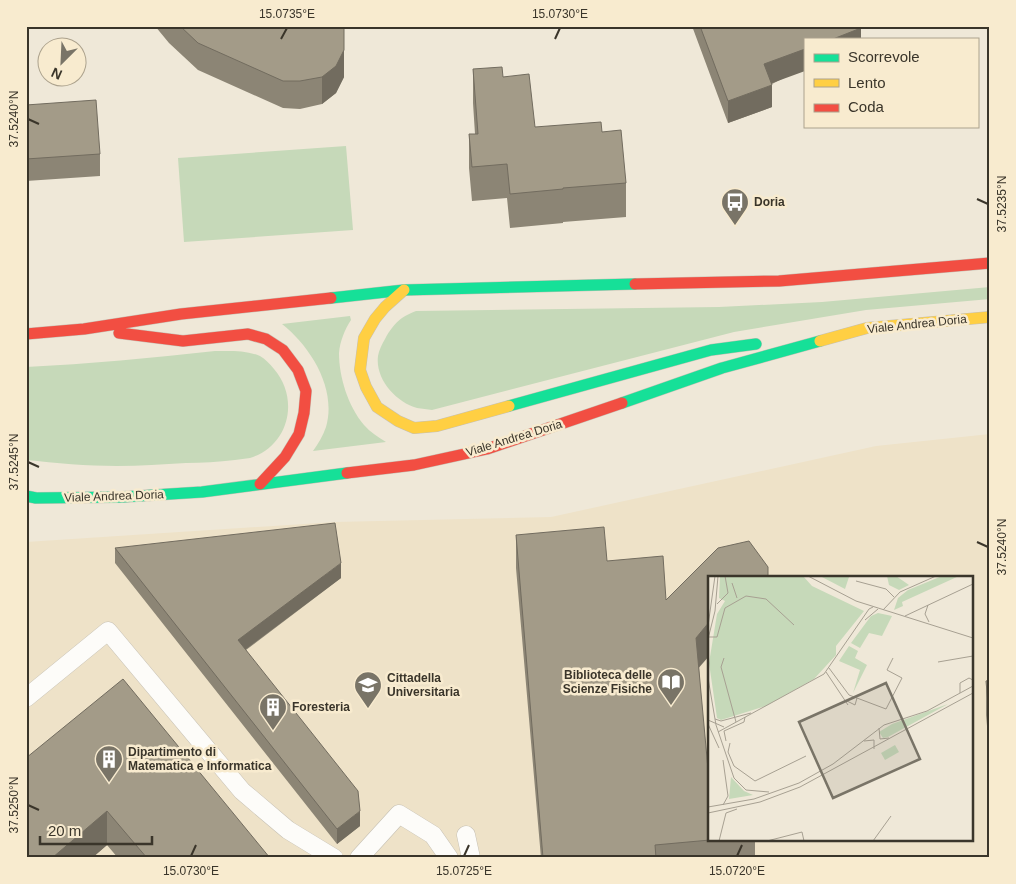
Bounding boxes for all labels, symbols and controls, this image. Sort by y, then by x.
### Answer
text: 15.0735°E [259,7,315,21]
text: 15.0730°E [532,7,588,21]
north arrow [38,38,88,88]
legend [804,38,978,128]
text: Scorrevole [848,48,920,65]
text: N [49,65,65,83]
text: Lento [848,74,886,91]
text: 37.5240°N [7,91,21,147]
text: Coda [848,98,885,115]
text: 37.5235°N [995,176,1009,232]
bus stop icon: Doria [720,187,750,226]
place label: Doria [754,195,785,209]
street label: Viale Andrea Doria [867,312,968,336]
street label: Viale Andrea Doria [464,417,564,459]
text: 37.5245°N [7,434,21,490]
street label: Viale Andrea Doria [64,487,164,505]
text: 37.5240°N [995,519,1009,575]
inset map [708,576,974,842]
library icon: Biblioteca delle Scienze Fisiche [656,667,686,706]
place label: Biblioteca delle Scienze Fisiche [563,668,652,696]
school or university icon: Cittadella Universitaria [353,670,383,709]
place label: Cittadella Universitaria [387,671,460,699]
building icon: Foresteria [258,692,288,731]
place label: Foresteria [292,700,350,714]
building icon: Dipartimento di Matematica e Informatica [94,744,124,783]
place label: Dipartimento di Matematica e Informatica [128,745,272,773]
text: 37.5250°N [7,777,21,833]
scale bar [40,814,152,846]
text: 20 m [48,822,81,839]
text: 15.0730°E [163,864,219,878]
text: 15.0725°E [436,864,492,878]
text: 15.0720°E [709,864,765,878]

